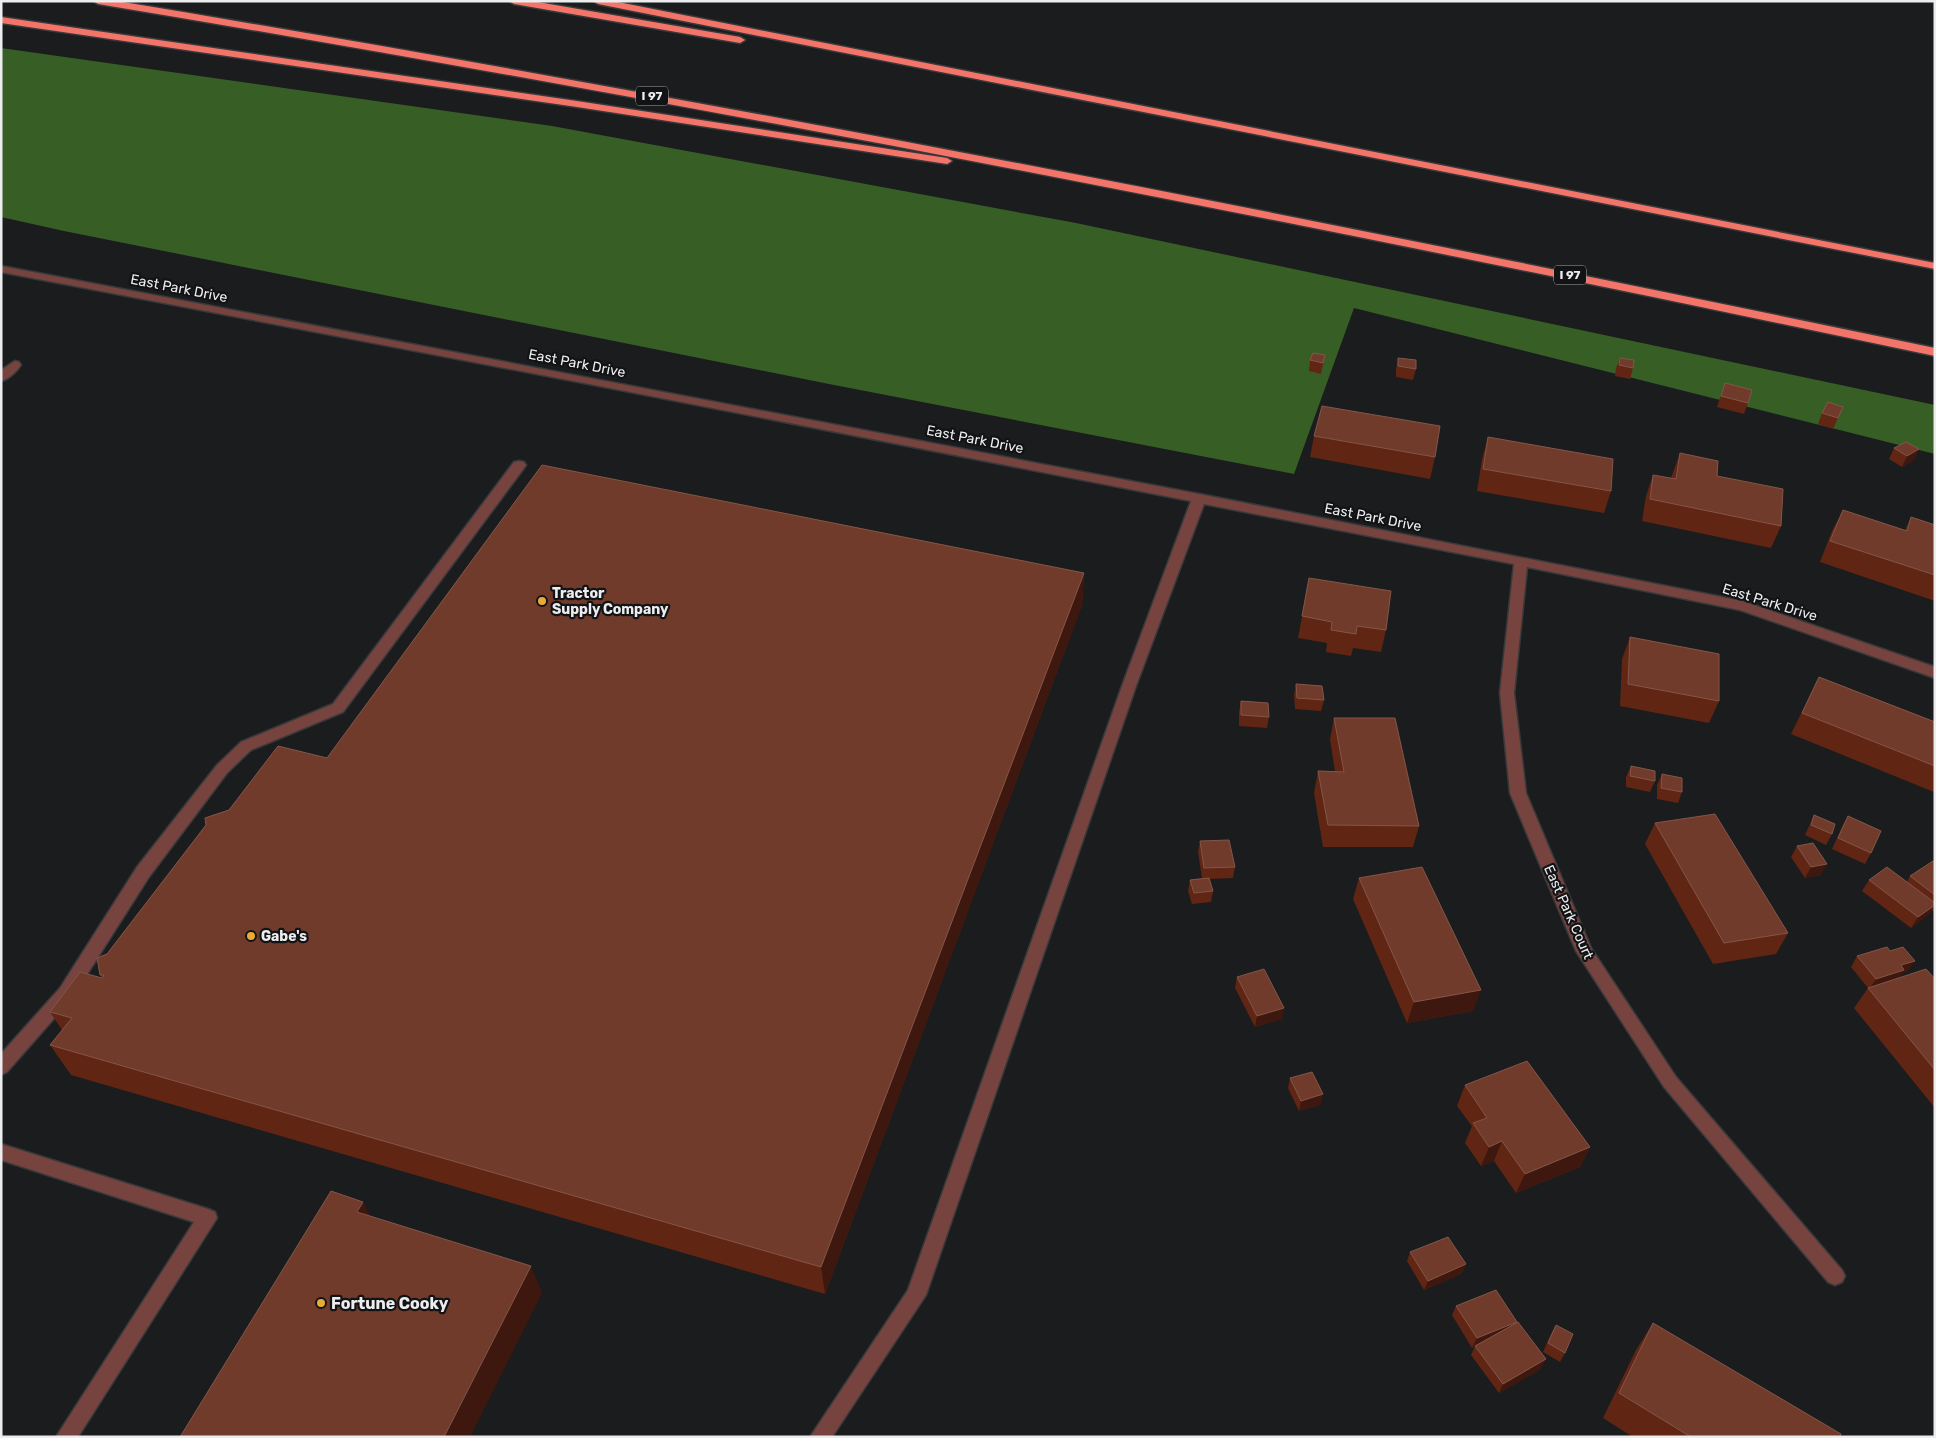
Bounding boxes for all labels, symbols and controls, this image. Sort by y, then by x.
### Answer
road number: I 97 [636,86,668,105]
road number: I 97 [1554,266,1586,284]
street label: East Park Drive [129,271,229,306]
street label: East Park Drive [527,346,627,381]
street label: East Park Drive [925,422,1025,457]
street label: East Park Drive [1323,500,1423,535]
street label: East Park Drive [1720,580,1820,625]
place label: Tractor Supply Company [552,585,669,618]
marker: Tractor Supply Company [536,595,548,607]
street label: East Park Court [1540,862,1597,962]
place label: Gabe's [261,928,307,945]
marker: Gabe's [245,930,257,942]
place label: Fortune Cooky [331,1294,449,1313]
marker: Fortune Cooky [315,1297,327,1309]

